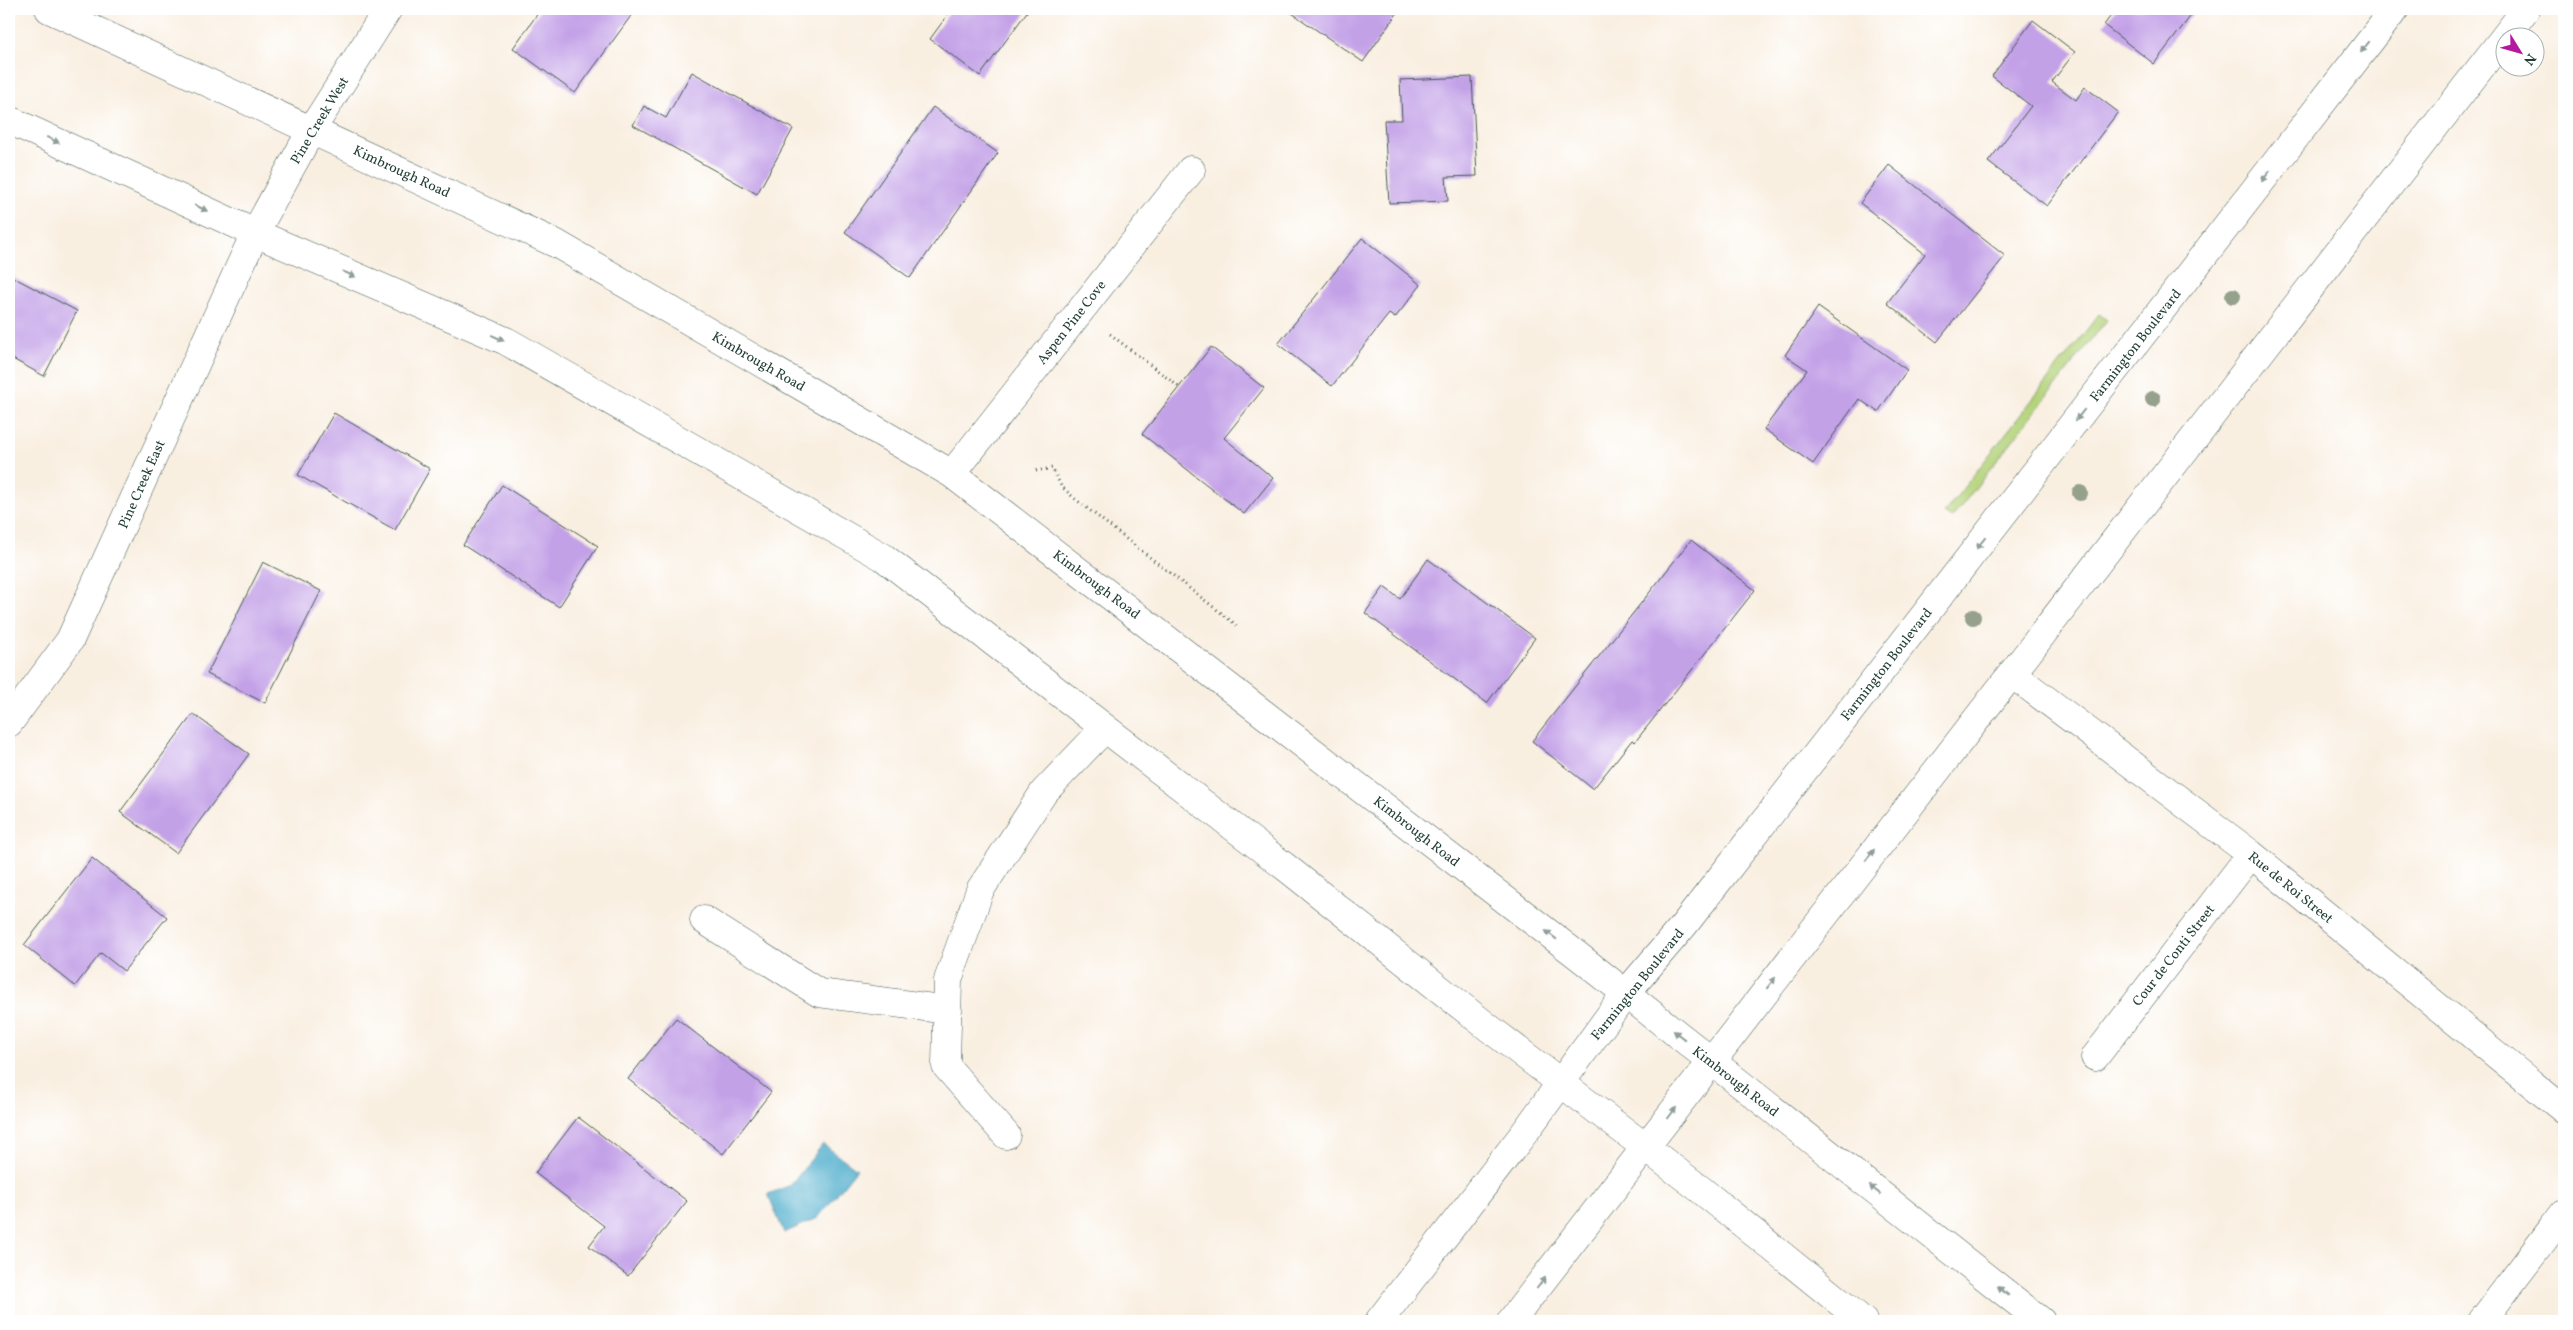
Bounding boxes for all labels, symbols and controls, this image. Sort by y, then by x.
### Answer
north arrow [2496,28,2546,78]
one-way arrow [2360,40,2371,53]
text: N [2519,49,2540,69]
street label: Pine Creek West [287,73,354,168]
one-way arrow [46,136,60,144]
street label: Kimbrough Road [350,142,453,203]
one-way arrow [2260,169,2271,182]
one-way arrow [193,204,208,212]
one-way arrow [342,270,356,278]
street label: Aspen Pine Cove [1033,277,1111,369]
street label: Farmington Boulevard [2086,285,2186,406]
street label: Kimbrough Road [708,328,809,397]
one-way arrow [491,335,505,343]
one-way arrow [2075,408,2086,421]
street label: Pine Creek East [114,437,170,532]
one-way arrow [1975,536,1986,549]
street label: Kimbrough Road [1049,546,1144,624]
street label: Farmington Boulevard [1837,604,1937,725]
street label: Kimbrough Road [1369,792,1463,872]
street label: Rue de Roi Street [2243,848,2337,929]
one-way arrow [1865,849,1876,862]
street label: Cour de Conti Street [2129,901,2220,1011]
street label: Farmington Boulevard [1587,925,1689,1045]
one-way arrow [1544,930,1558,940]
one-way arrow [1766,977,1776,990]
one-way arrow [1673,1030,1686,1041]
street label: Kimbrough Road [1688,1042,1782,1122]
one-way arrow [1667,1107,1678,1120]
one-way arrow [1869,1185,1882,1196]
one-way arrow [1535,1277,1546,1290]
one-way arrow [1996,1286,2009,1297]

